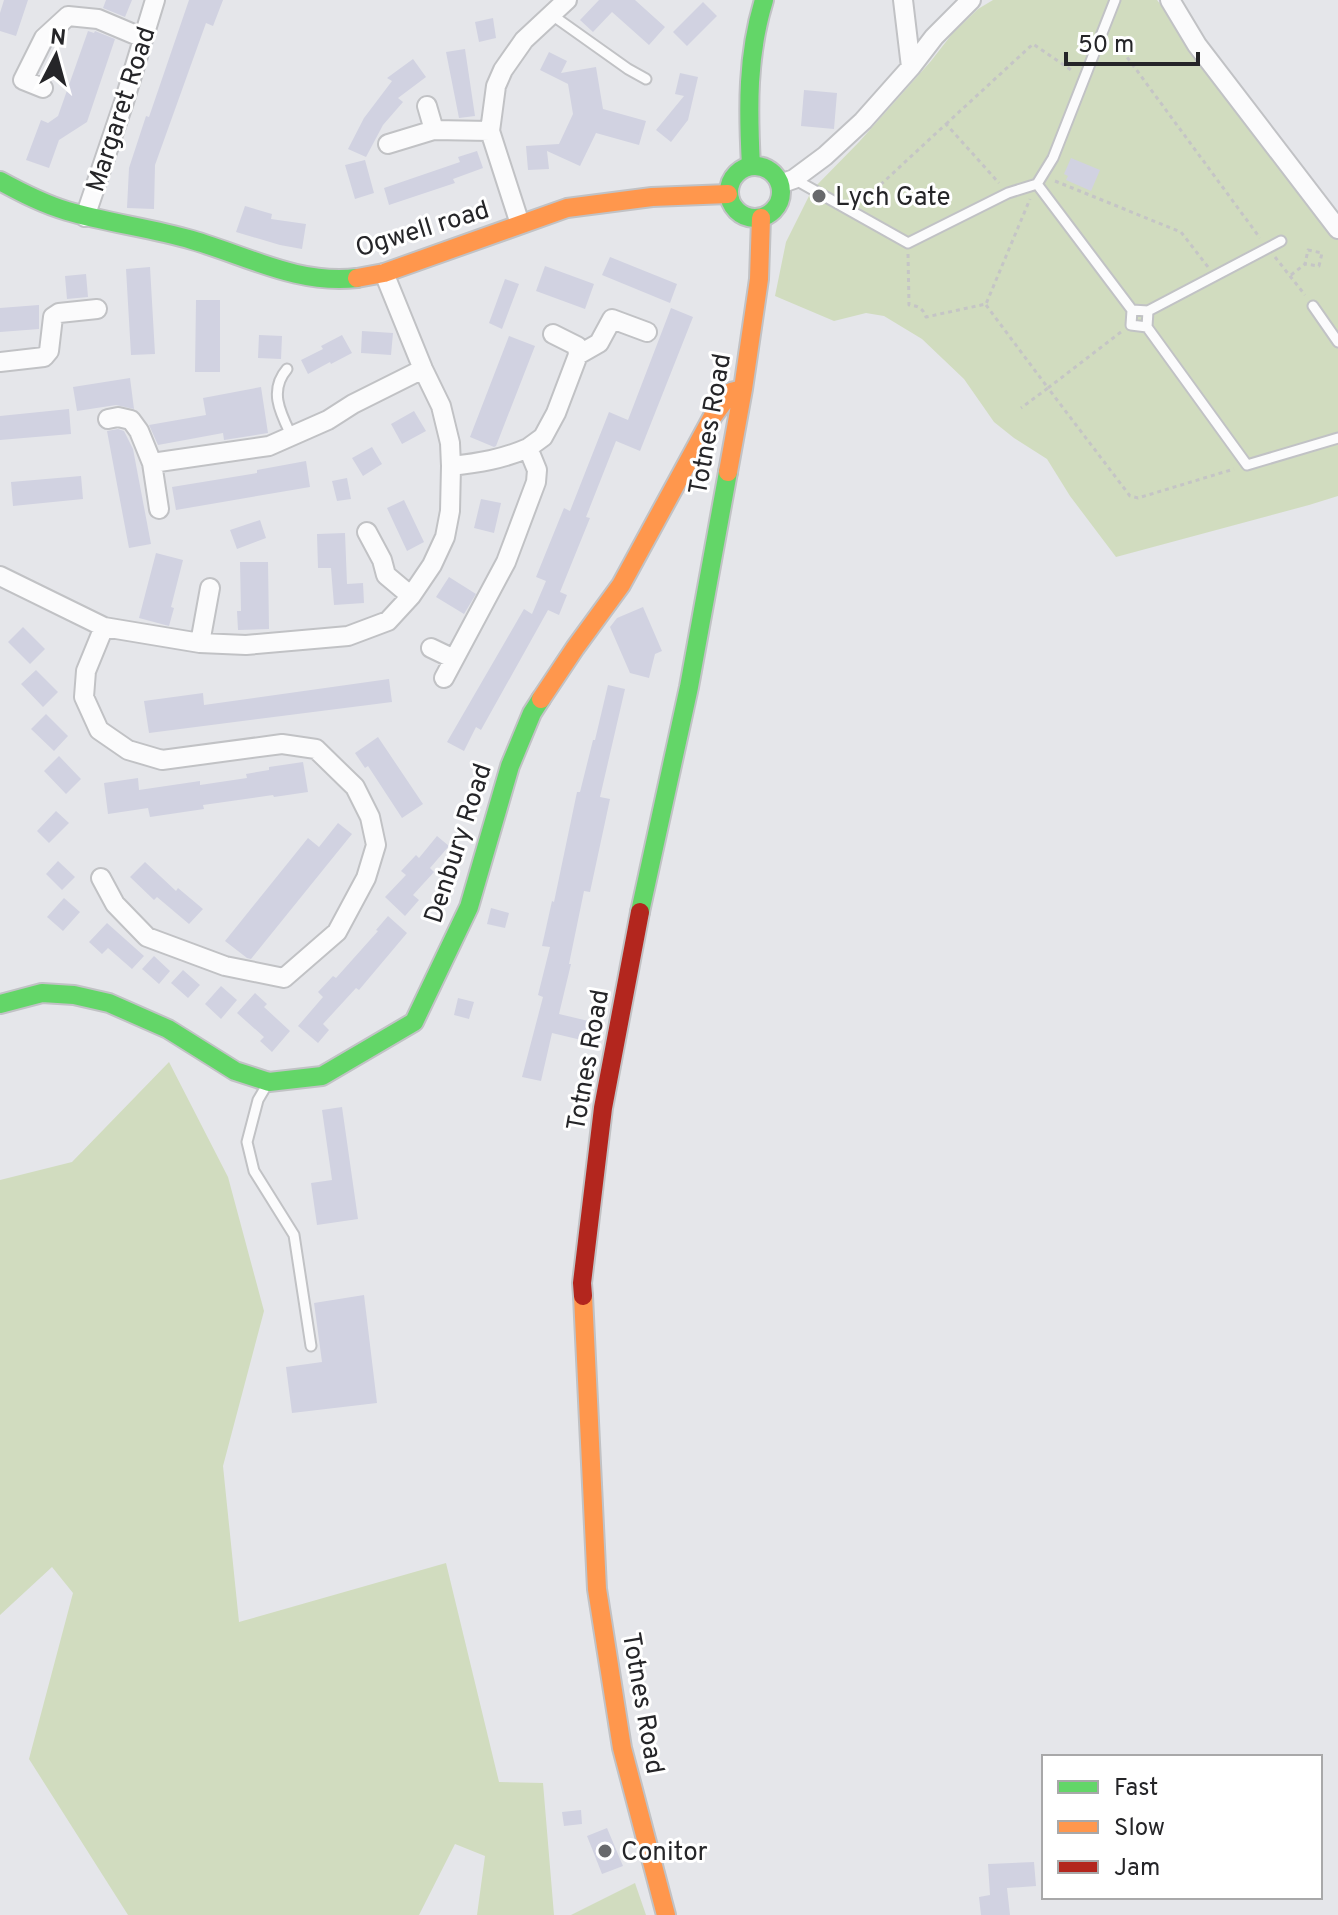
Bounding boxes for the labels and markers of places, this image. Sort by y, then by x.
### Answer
place label: Lych Gate [835,182,951,215]
marker: Lych Gate [810,187,828,205]
place label: Conitor [621,1837,708,1870]
marker: Conitor [596,1842,614,1860]

